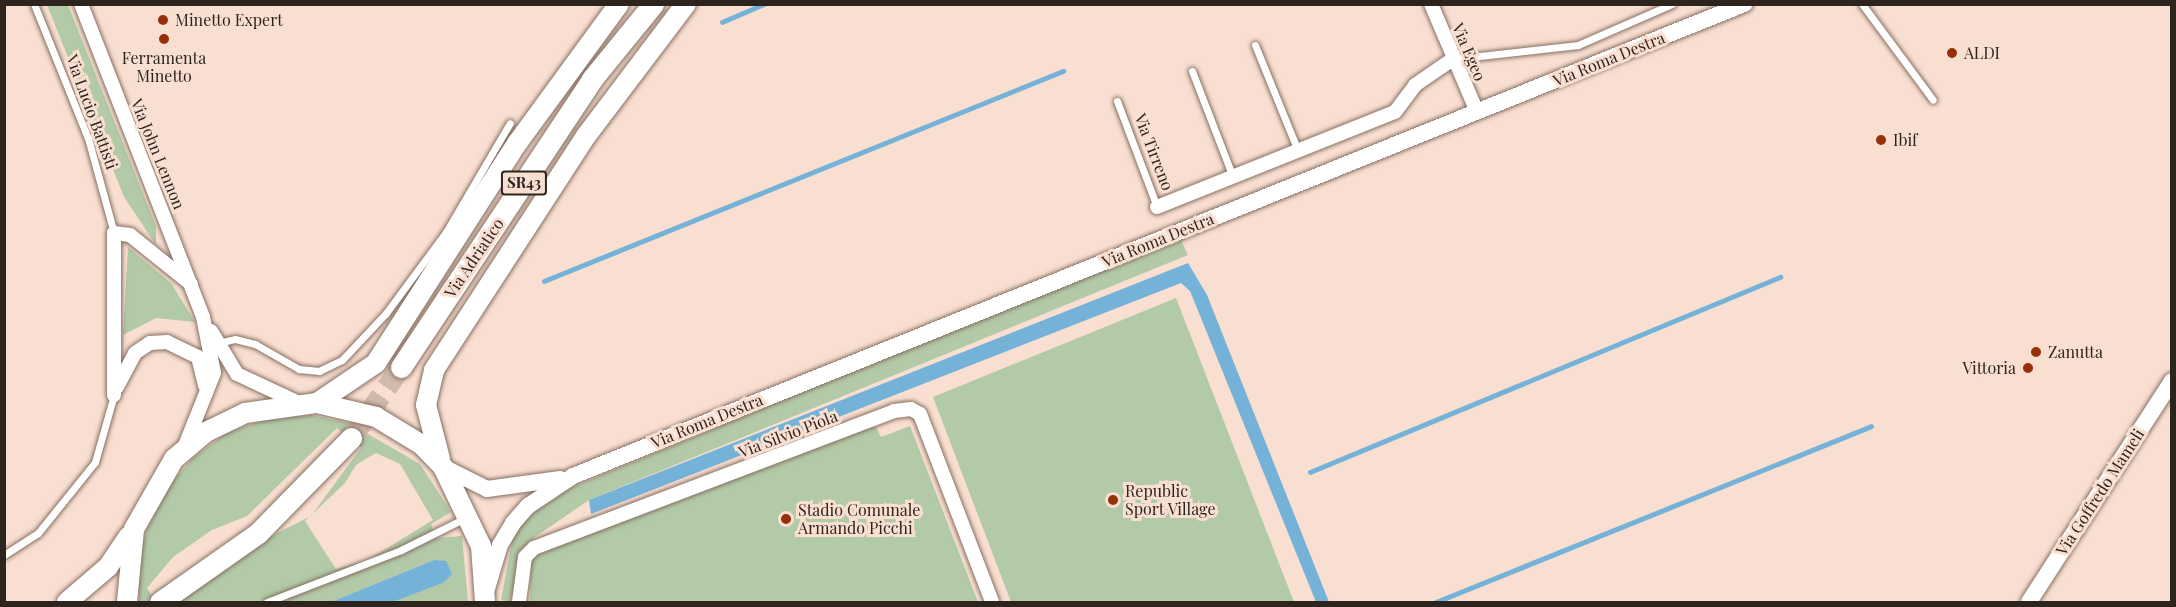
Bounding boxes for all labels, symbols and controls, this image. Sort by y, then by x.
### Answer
place label: Minetto Expert [175,10,283,30]
marker: Minetto Expert [156,13,170,27]
street label: Via Egeo [1448,20,1490,84]
street label: Via Roma Destra [1550,28,1668,90]
marker: Ferramenta Minetto [157,32,171,46]
place label: ALDI [1964,43,2000,63]
marker: ALDI [1945,46,1959,60]
place label: Ferramenta Minetto [122,48,206,86]
street label: Via Lucio Battisti [62,52,122,172]
street label: Via John Lennon [127,96,189,212]
street label: Via Tirreno [1130,111,1178,193]
place label: Ibif [1893,130,1917,150]
marker: Ibif [1874,133,1888,147]
road number: SR43 [500,171,548,195]
street label: Via Roma Destra [1099,209,1217,271]
street label: Via Adriatico [440,214,508,302]
place label: Zanutta [2048,342,2103,362]
marker: Zanutta [2029,345,2043,359]
place label: Vittoria [1962,358,2016,378]
marker: Vittoria [2021,361,2035,375]
street label: Via Roma Destra [648,390,766,452]
street label: Via Silvio Piola [736,406,840,462]
street label: Via Goffredo Mameli [2052,425,2148,559]
place label: Republic Sport Village [1125,481,1216,519]
marker: Republic Sport Village [1106,493,1120,507]
place label: Stadio Comunale Armando Picchi [798,500,920,538]
marker: Stadio Comunale Armando Picchi [779,512,793,526]

